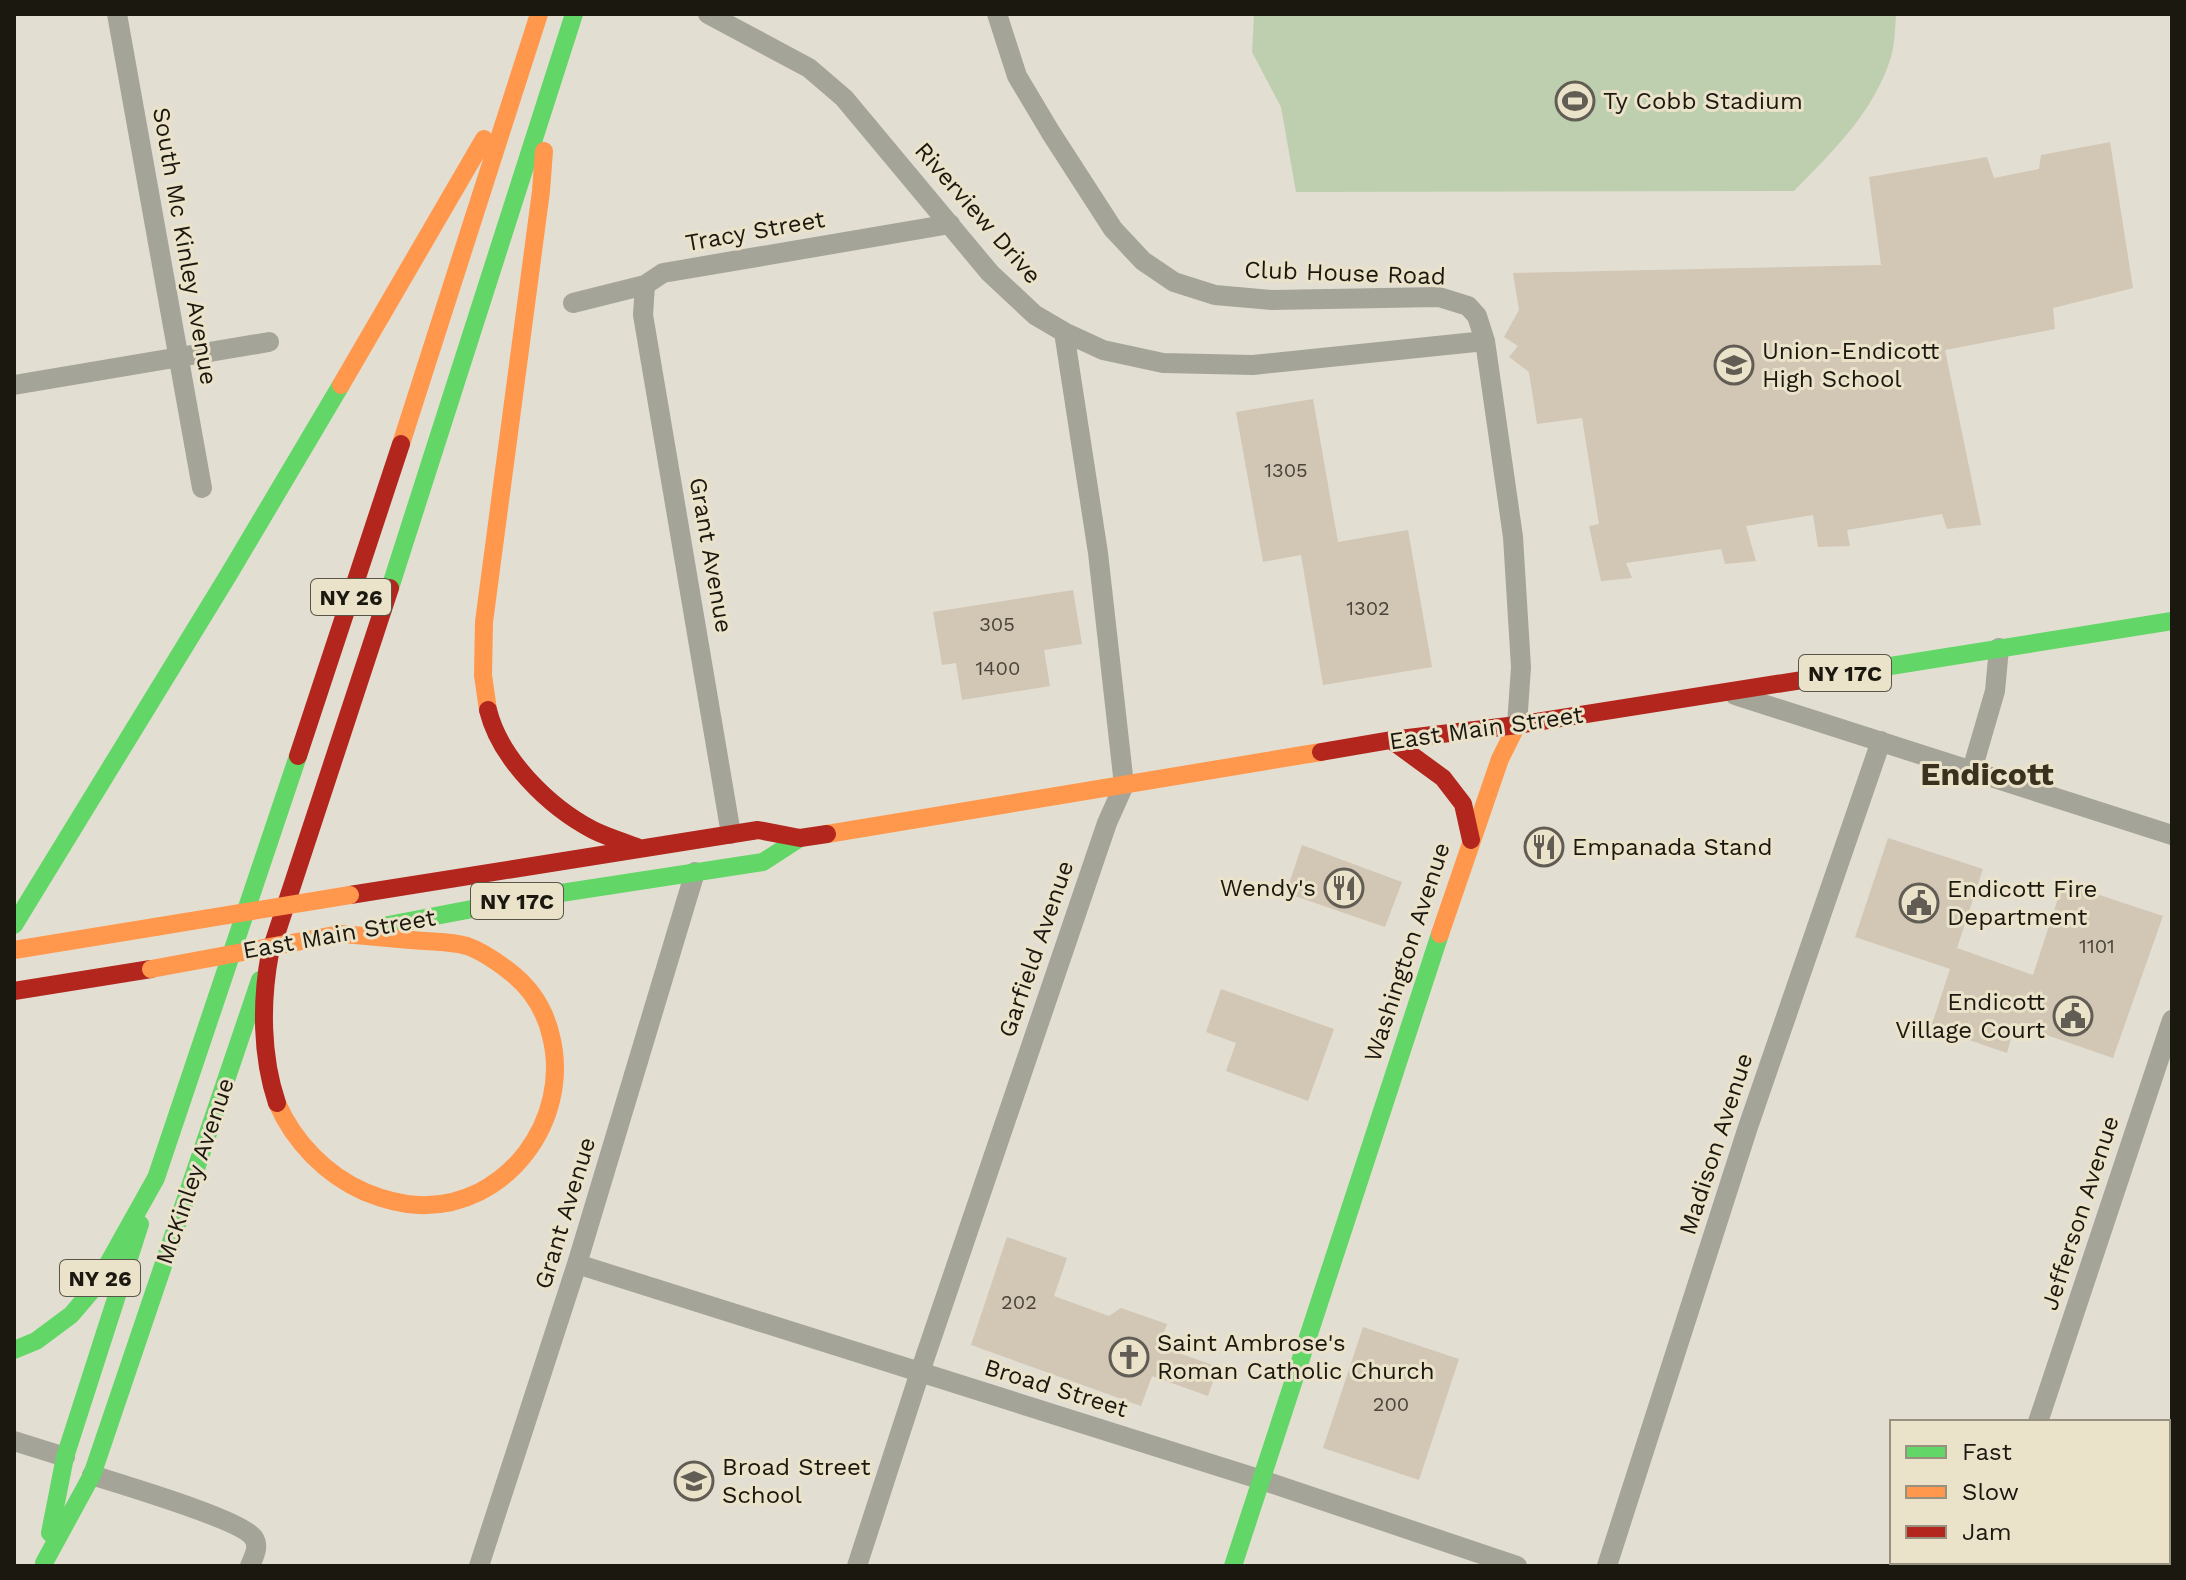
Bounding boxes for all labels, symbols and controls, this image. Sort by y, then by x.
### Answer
sports icon: Ty Cobb Stadium [1554,80,1596,122]
place label: Ty Cobb Stadium [1603,87,1803,115]
street label: South Mc Kinley Avenue [147,105,223,387]
street label: Riverview Drive [909,137,1047,289]
street label: Tracy Street [683,205,827,257]
street label: Club House Road [1244,255,1446,291]
place label: Union-Endicott High School [1762,337,1939,393]
school or university icon: Union-Endicott High School [1713,344,1755,386]
house number: 1305 [1264,458,1308,482]
street label: Grant Avenue [684,475,738,635]
road number: NY 26 [311,579,391,615]
house number: 1302 [1346,596,1390,620]
house number: 305 [979,612,1015,636]
road number: NY 17C [1799,655,1891,691]
house number: 1400 [976,656,1020,680]
street label: East Main Street [1387,701,1585,755]
district label: Endicott [1920,755,2054,793]
restaurant icon: Empanada Stand [1523,826,1565,868]
place label: Empanada Stand [1572,833,1772,861]
street label: Washington Avenue [1358,839,1456,1065]
street label: Garfield Avenue [993,857,1079,1041]
restaurant icon: Wendy's [1323,867,1365,909]
place label: Wendy's [1220,874,1316,902]
place label: Endicott Fire Department [1947,875,2097,931]
public building icon: Endicott Fire Department [1898,882,1940,924]
road number: NY 17C [471,883,563,919]
street label: East Main Street [240,903,438,965]
house number: 1101 [2079,934,2115,958]
place label: Endicott Village Court [1895,988,2045,1044]
public building icon: Endicott Village Court [2052,995,2094,1037]
street label: Madison Avenue [1673,1050,1759,1238]
street label: McKinley Avenue [150,1074,240,1268]
street label: Jefferson Avenue [2035,1112,2125,1314]
street label: Grant Avenue [529,1134,601,1292]
road number: NY 26 [60,1260,140,1296]
house number: 202 [1001,1290,1037,1314]
place label: Saint Ambrose's Roman Catholic Church [1157,1329,1435,1385]
church icon: Saint Ambrose's Roman Catholic Church [1108,1336,1150,1378]
street label: Broad Street [981,1353,1131,1423]
house number: 200 [1373,1392,1409,1416]
legend [1890,1420,2170,1564]
text: Fast [1962,1438,2012,1466]
place label: Broad Street School [722,1453,871,1509]
school or university icon: Broad Street School [673,1460,715,1502]
text: Slow [1962,1478,2019,1506]
text: Jam [1962,1518,2012,1546]

